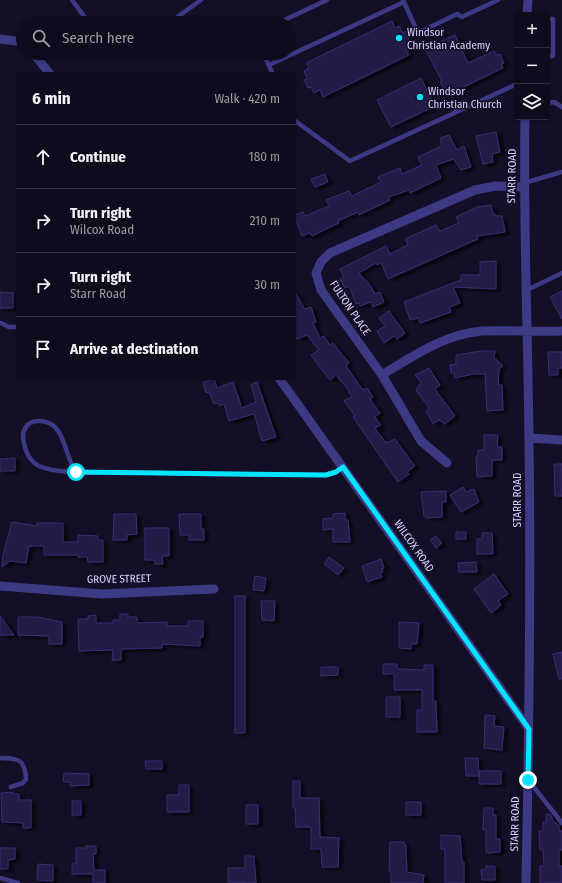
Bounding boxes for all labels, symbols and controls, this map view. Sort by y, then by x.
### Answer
map controls [514,12,550,120]
button: + [514,12,550,48]
search box [16,16,296,60]
place label: Windsor Christian Academy [407,26,490,52]
icon: search [30,27,52,49]
text: Search here [62,29,134,47]
marker: Windsor Christian Academy [394,33,404,43]
button: − [514,48,550,84]
button: layers [514,84,550,120]
place label: Windsor Christian Church [428,85,502,111]
text: 6 min [32,88,71,109]
text: Walk · 420 m [214,91,280,106]
marker: Windsor Christian Church [415,92,425,102]
icon: ahead [32,146,54,168]
text: Continue [70,148,126,166]
street label: STARR ROAD [505,148,519,204]
text: 180 m [249,149,280,164]
text: Turn right [70,204,131,222]
icon: right [32,210,54,232]
text: 210 m [250,213,280,228]
text: Wilcox Road [70,222,134,237]
text: Turn right [70,268,131,286]
icon: right [32,274,54,296]
text: 30 m [254,277,280,292]
street label: FULTON PLACE [327,278,373,338]
text: Starr Road [70,286,126,301]
icon: arrive [32,338,54,360]
text: Arrive at destination [70,340,198,358]
route start [67,463,85,481]
street label: STARR ROAD [511,473,524,528]
street label: WILCOX ROAD [391,518,437,574]
street label: GROVE STREET [87,572,152,586]
route end [519,771,537,789]
street label: STARR ROAD [508,796,522,852]

